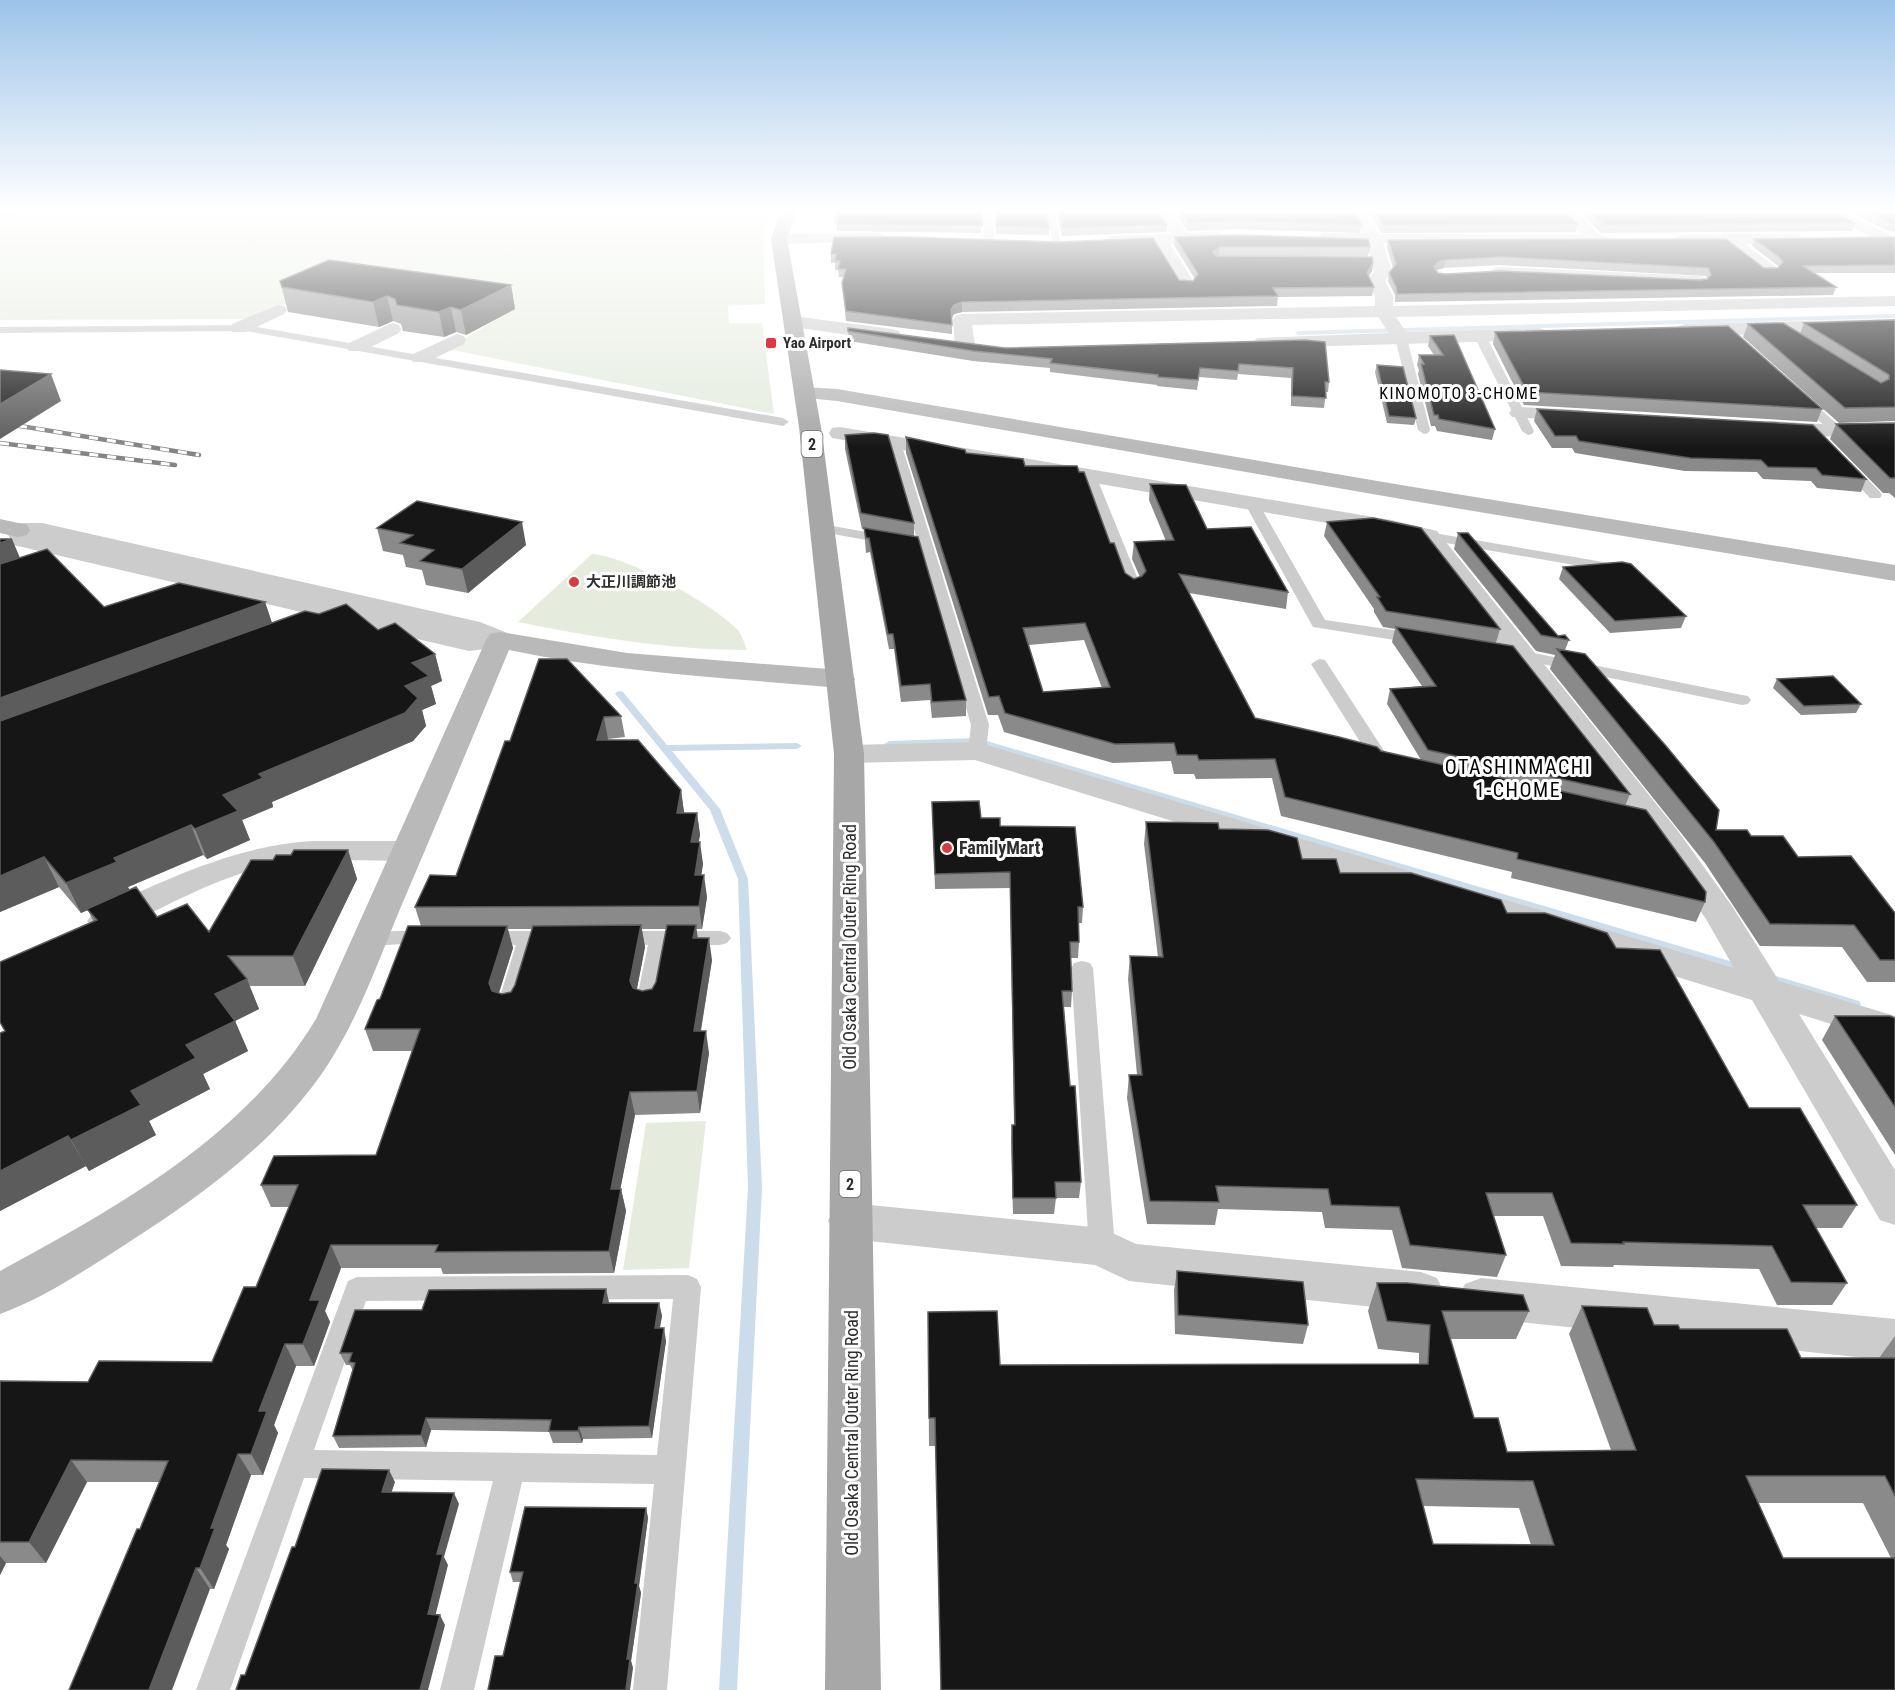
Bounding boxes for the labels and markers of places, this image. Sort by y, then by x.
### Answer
place label: Yao Airport [783,334,852,352]
marker: Yao Airport [764,336,778,350]
place label: 大正川調節池 [586,573,676,591]
marker: 大正川調節池 [567,575,581,589]
place label: FamilyMart [959,837,1041,858]
marker: FamilyMart [940,841,954,855]

